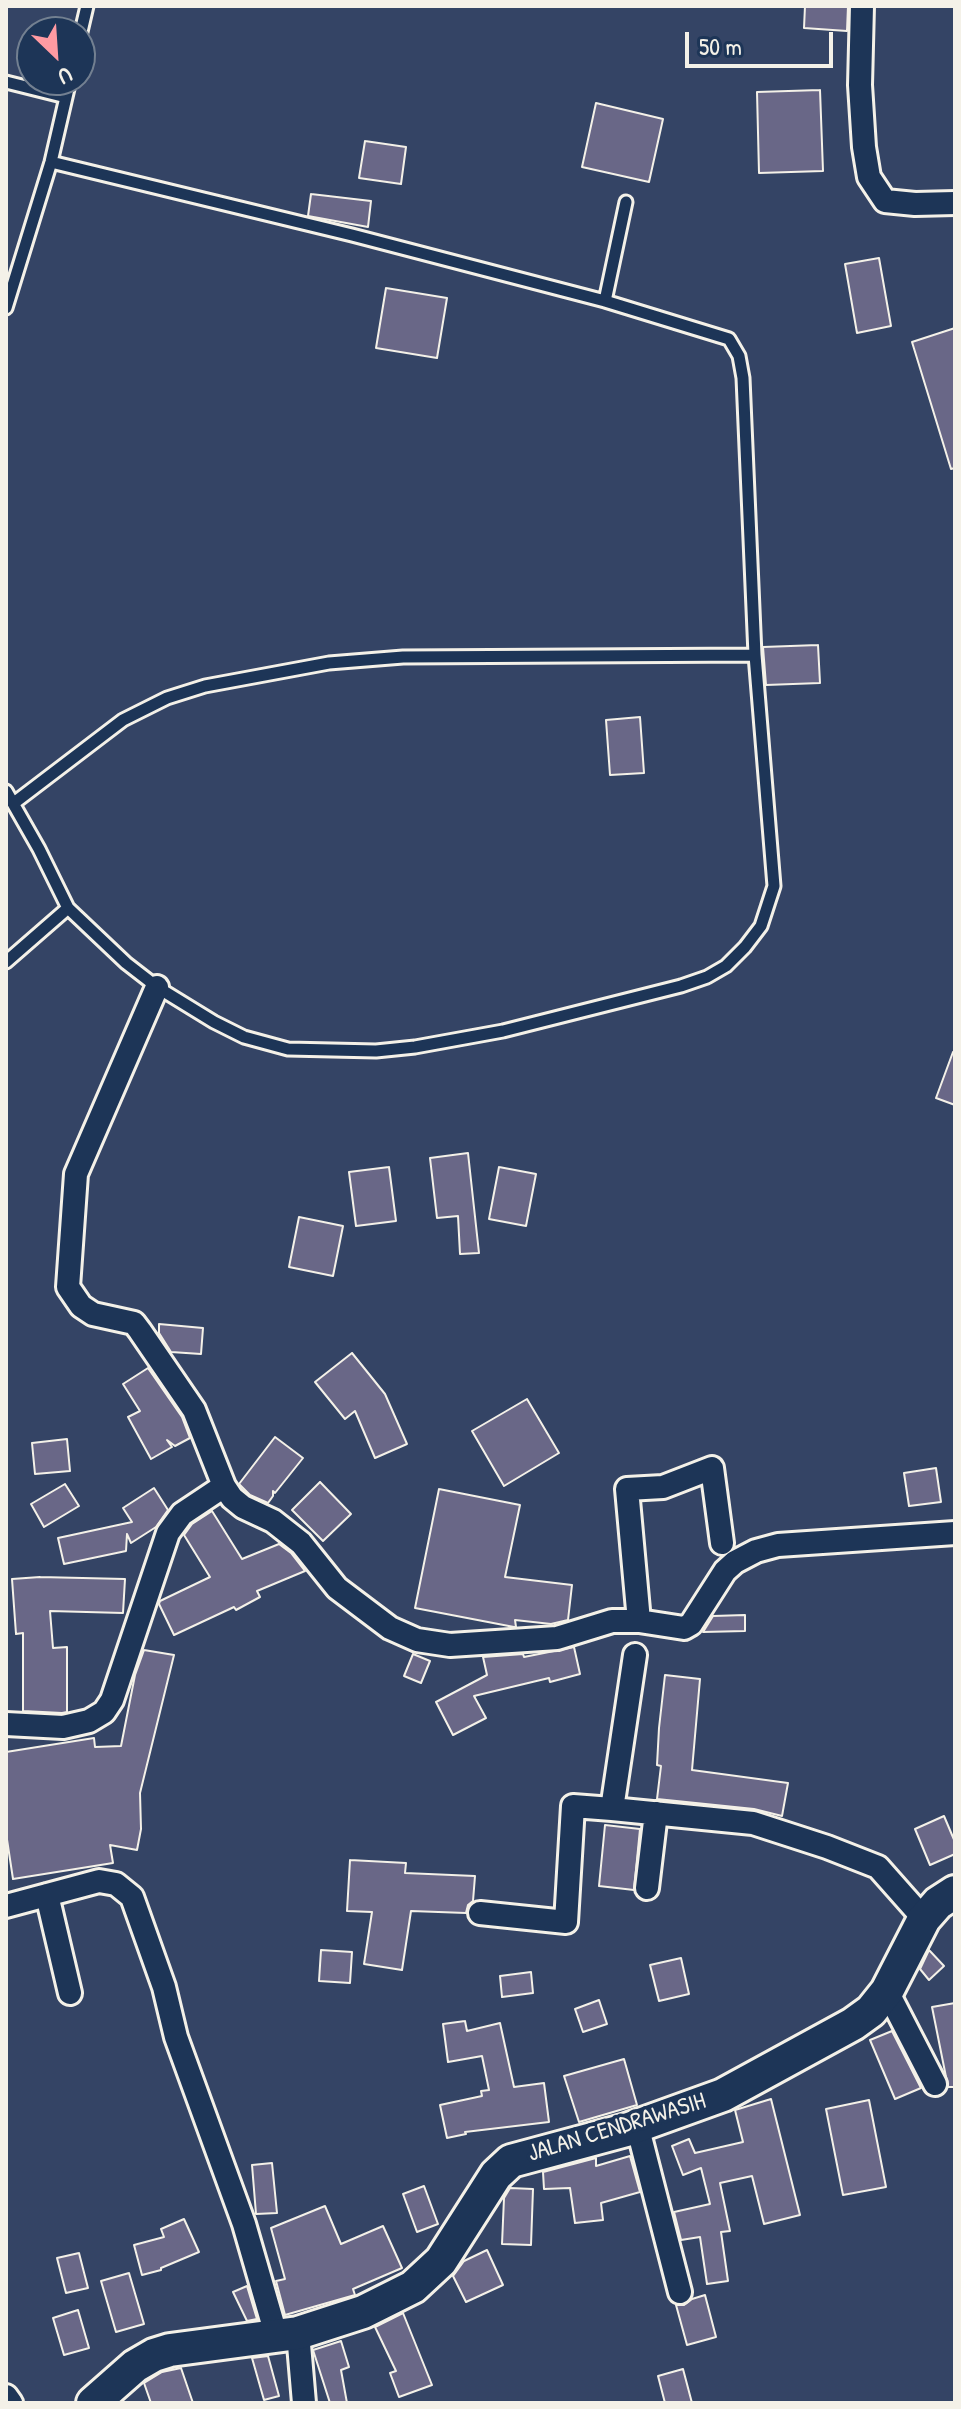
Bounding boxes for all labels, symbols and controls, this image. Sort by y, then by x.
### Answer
north arrow [16,16,96,96]
scale bar [689,16,837,66]
text: 50 m [699,30,742,62]
text: U [53,60,77,92]
street label: JALAN CENDRAWASIH [525,2087,709,2169]

